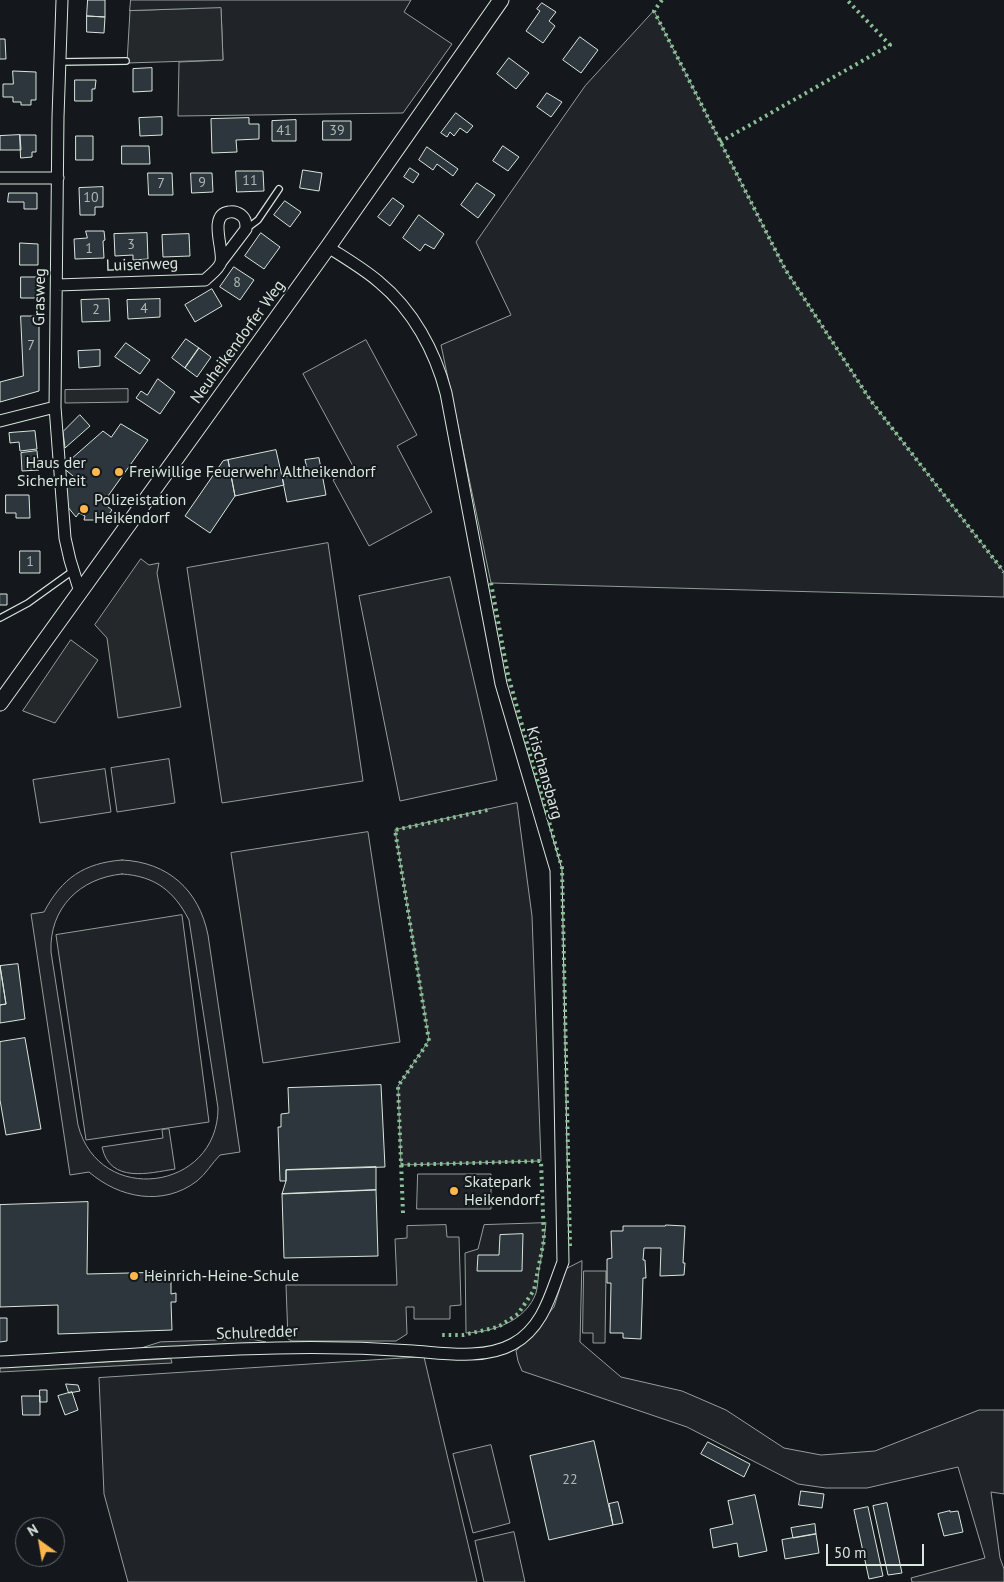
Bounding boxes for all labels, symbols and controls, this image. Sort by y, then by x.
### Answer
house number: 41 [276,123,292,139]
house number: 39 [329,123,345,139]
house number: 11 [242,173,258,189]
house number: 9 [198,175,206,191]
house number: 7 [157,176,165,192]
house number: 10 [83,190,99,206]
house number: 3 [127,237,135,253]
house number: 1 [85,241,93,257]
street label: Luisenweg [105,254,179,276]
street label: Grasweg [30,268,50,326]
house number: 8 [233,275,241,291]
street label: Neuheikendorfer Weg [187,277,289,407]
house number: 4 [140,301,148,317]
house number: 2 [92,302,100,318]
house number: 7 [27,338,35,354]
place label: Haus der Sicherheit [17,453,86,491]
place label: Freiwillige Feuerwehr Altheikendorf [129,462,375,482]
marker: Haus der Sicherheit [90,466,102,478]
marker: Freiwillige Feuerwehr Altheikendorf [113,466,125,478]
place label: Polizeistation Heikendorf [94,490,186,528]
marker: Polizeistation Heikendorf [78,503,90,515]
house number: 1 [26,554,34,570]
street label: Krischansbarg [522,724,566,822]
place label: Skatepark Heikendorf [464,1172,539,1210]
marker: Skatepark Heikendorf [448,1185,460,1197]
place label: Heinrich-Heine-Schule [144,1266,299,1286]
marker: Heinrich-Heine-Schule [128,1270,140,1282]
street label: Schulredder [216,1322,298,1344]
house number: 22 [562,1472,578,1488]
north arrow [15,1517,65,1567]
text: N [24,1520,41,1540]
scale bar [829,1534,926,1566]
text: 50 m [834,1543,867,1562]

